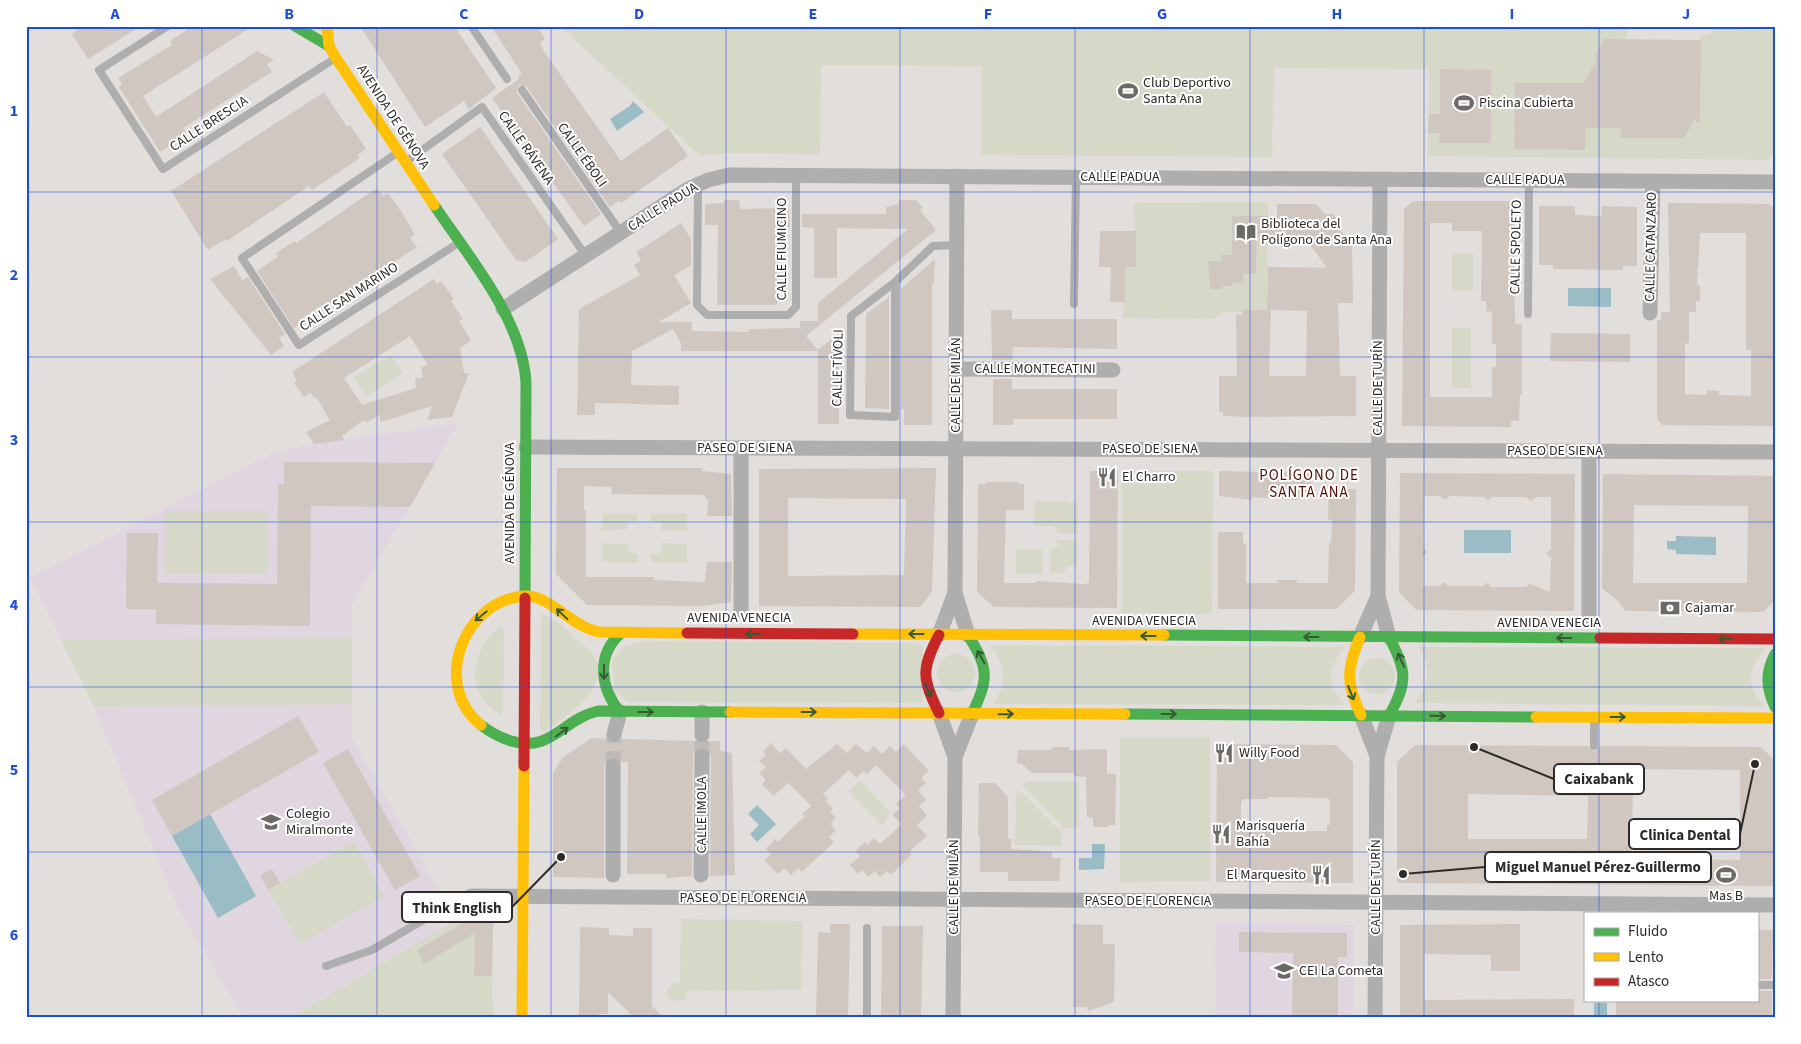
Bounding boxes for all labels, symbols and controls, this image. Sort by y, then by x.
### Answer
text: A [109,3,120,25]
text: B [284,3,294,25]
text: C [459,3,469,25]
text: D [634,3,644,25]
text: E [809,3,817,25]
text: F [984,3,992,25]
text: G [1157,3,1167,25]
text: H [1332,3,1342,25]
text: I [1510,3,1514,25]
text: J [1682,3,1690,25]
street label: AVENIDA DE GÉNOVA [352,61,435,174]
place label: Club Deportivo Santa Ana [1143,73,1231,109]
sports icon: Club Deportivo Santa Ana [1117,80,1139,102]
street label: CALLE BRESCIA [166,91,252,157]
sports icon: Piscina Cubierta [1453,92,1475,114]
place label: Piscina Cubierta [1479,93,1574,113]
text: 1 [10,100,18,122]
street label: CALLE RÁVENA [493,107,559,189]
street label: CALLE ÉBOLI [552,119,612,191]
street label: CALLE PADUA [1080,167,1160,187]
street label: CALLE PADUA [1485,170,1565,190]
street label: CALLE PADUA [624,177,702,236]
street label: CALLE CATANZARO [1640,192,1662,302]
street label: CALLE FIUMICINO [772,198,792,300]
street label: CALLE SPOLETO [1505,199,1527,295]
place label: Biblioteca del Polígono de Santa Ana [1261,214,1392,250]
library icon: Biblioteca del Polígono de Santa Ana [1235,221,1257,243]
street label: CALLE SAN MARINO [296,258,402,336]
text: 2 [10,264,18,286]
street label: CALLE TÍVOLI [827,329,849,407]
street label: CALLE DE MILÁN [946,337,966,433]
street label: CALLE DE TURÍN [1368,340,1388,436]
street label: CALLE MONTECATINI [974,359,1096,379]
text: 3 [10,429,18,451]
street label: PASEO DE SIENA [697,438,793,458]
street label: PASEO DE SIENA [1102,439,1198,459]
street label: PASEO DE SIENA [1507,441,1603,461]
street label: AVENIDA DE GÉNOVA [500,442,520,564]
district label: POLÍGONO DE SANTA ANA [1259,465,1359,503]
restaurant icon: El Charro [1096,466,1118,488]
place label: El Charro [1122,467,1176,487]
text: 4 [10,594,19,616]
bank icon: Cajamar [1659,597,1681,619]
place label: Cajamar [1685,598,1734,618]
one-way arrow [555,608,568,620]
street label: AVENIDA VENECIA [687,608,791,628]
one-way arrow [475,611,488,622]
street label: AVENIDA VENECIA [1092,611,1196,631]
street label: AVENIDA VENECIA [1497,613,1601,633]
one-way arrow [746,629,762,639]
one-way arrow [908,629,924,639]
one-way arrow [1141,631,1157,641]
one-way arrow [1303,632,1320,642]
one-way arrow [1556,633,1572,643]
one-way arrow [1718,634,1734,644]
one-way arrow [976,651,986,665]
one-way arrow [1395,653,1405,668]
one-way arrow [599,664,609,680]
one-way arrow [923,683,933,698]
one-way arrow [1347,685,1356,700]
one-way arrow [638,707,654,717]
one-way arrow [800,707,817,717]
one-way arrow [998,709,1014,719]
one-way arrow [1160,709,1177,719]
one-way arrow [1430,711,1446,721]
one-way arrow [1610,712,1626,722]
one-way arrow [555,726,568,737]
restaurant icon: Willy Food [1213,742,1235,764]
place label: Willy Food [1239,743,1300,763]
text: 5 [10,759,18,781]
callout: Caixabank [1554,764,1644,794]
text: Caixabank [1564,769,1634,790]
street label: CALLE IMOLA [692,776,712,853]
place label: Colegio Miralmonte [286,804,353,840]
school or university icon: Colegio Miralmonte [260,811,282,833]
place label: Marisquería Bahía [1236,816,1305,852]
callout: Clinica Dental [1629,819,1740,849]
restaurant icon: Marisquería Bahía [1210,823,1232,845]
text: Clinica Dental [1639,825,1731,846]
street label: CALLE DE MILÁN [944,839,964,935]
street label: CALLE DE TURÍN [1366,839,1386,935]
callout: Miguel Manuel Pérez-Guillermo [1485,852,1711,882]
text: Miguel Manuel Pérez-Guillermo [1495,857,1701,878]
restaurant icon: El Marquesito [1310,864,1332,886]
sports icon: Mas B [1715,864,1737,886]
place label: El Marquesito [1227,865,1306,885]
place label: Mas B [1709,886,1743,906]
street label: PASEO DE FLORENCIA [680,888,807,908]
street label: PASEO DE FLORENCIA [1085,891,1212,911]
callout: Think English [402,892,512,922]
text: Think English [412,898,502,919]
legend [1584,912,1758,1002]
text: Fluido [1628,921,1668,942]
text: 6 [10,924,18,946]
text: Lento [1628,947,1664,968]
school or university icon: CEI La Cometa [1273,960,1295,982]
place label: CEI La Cometa [1299,961,1383,981]
text: Atasco [1628,971,1669,992]

